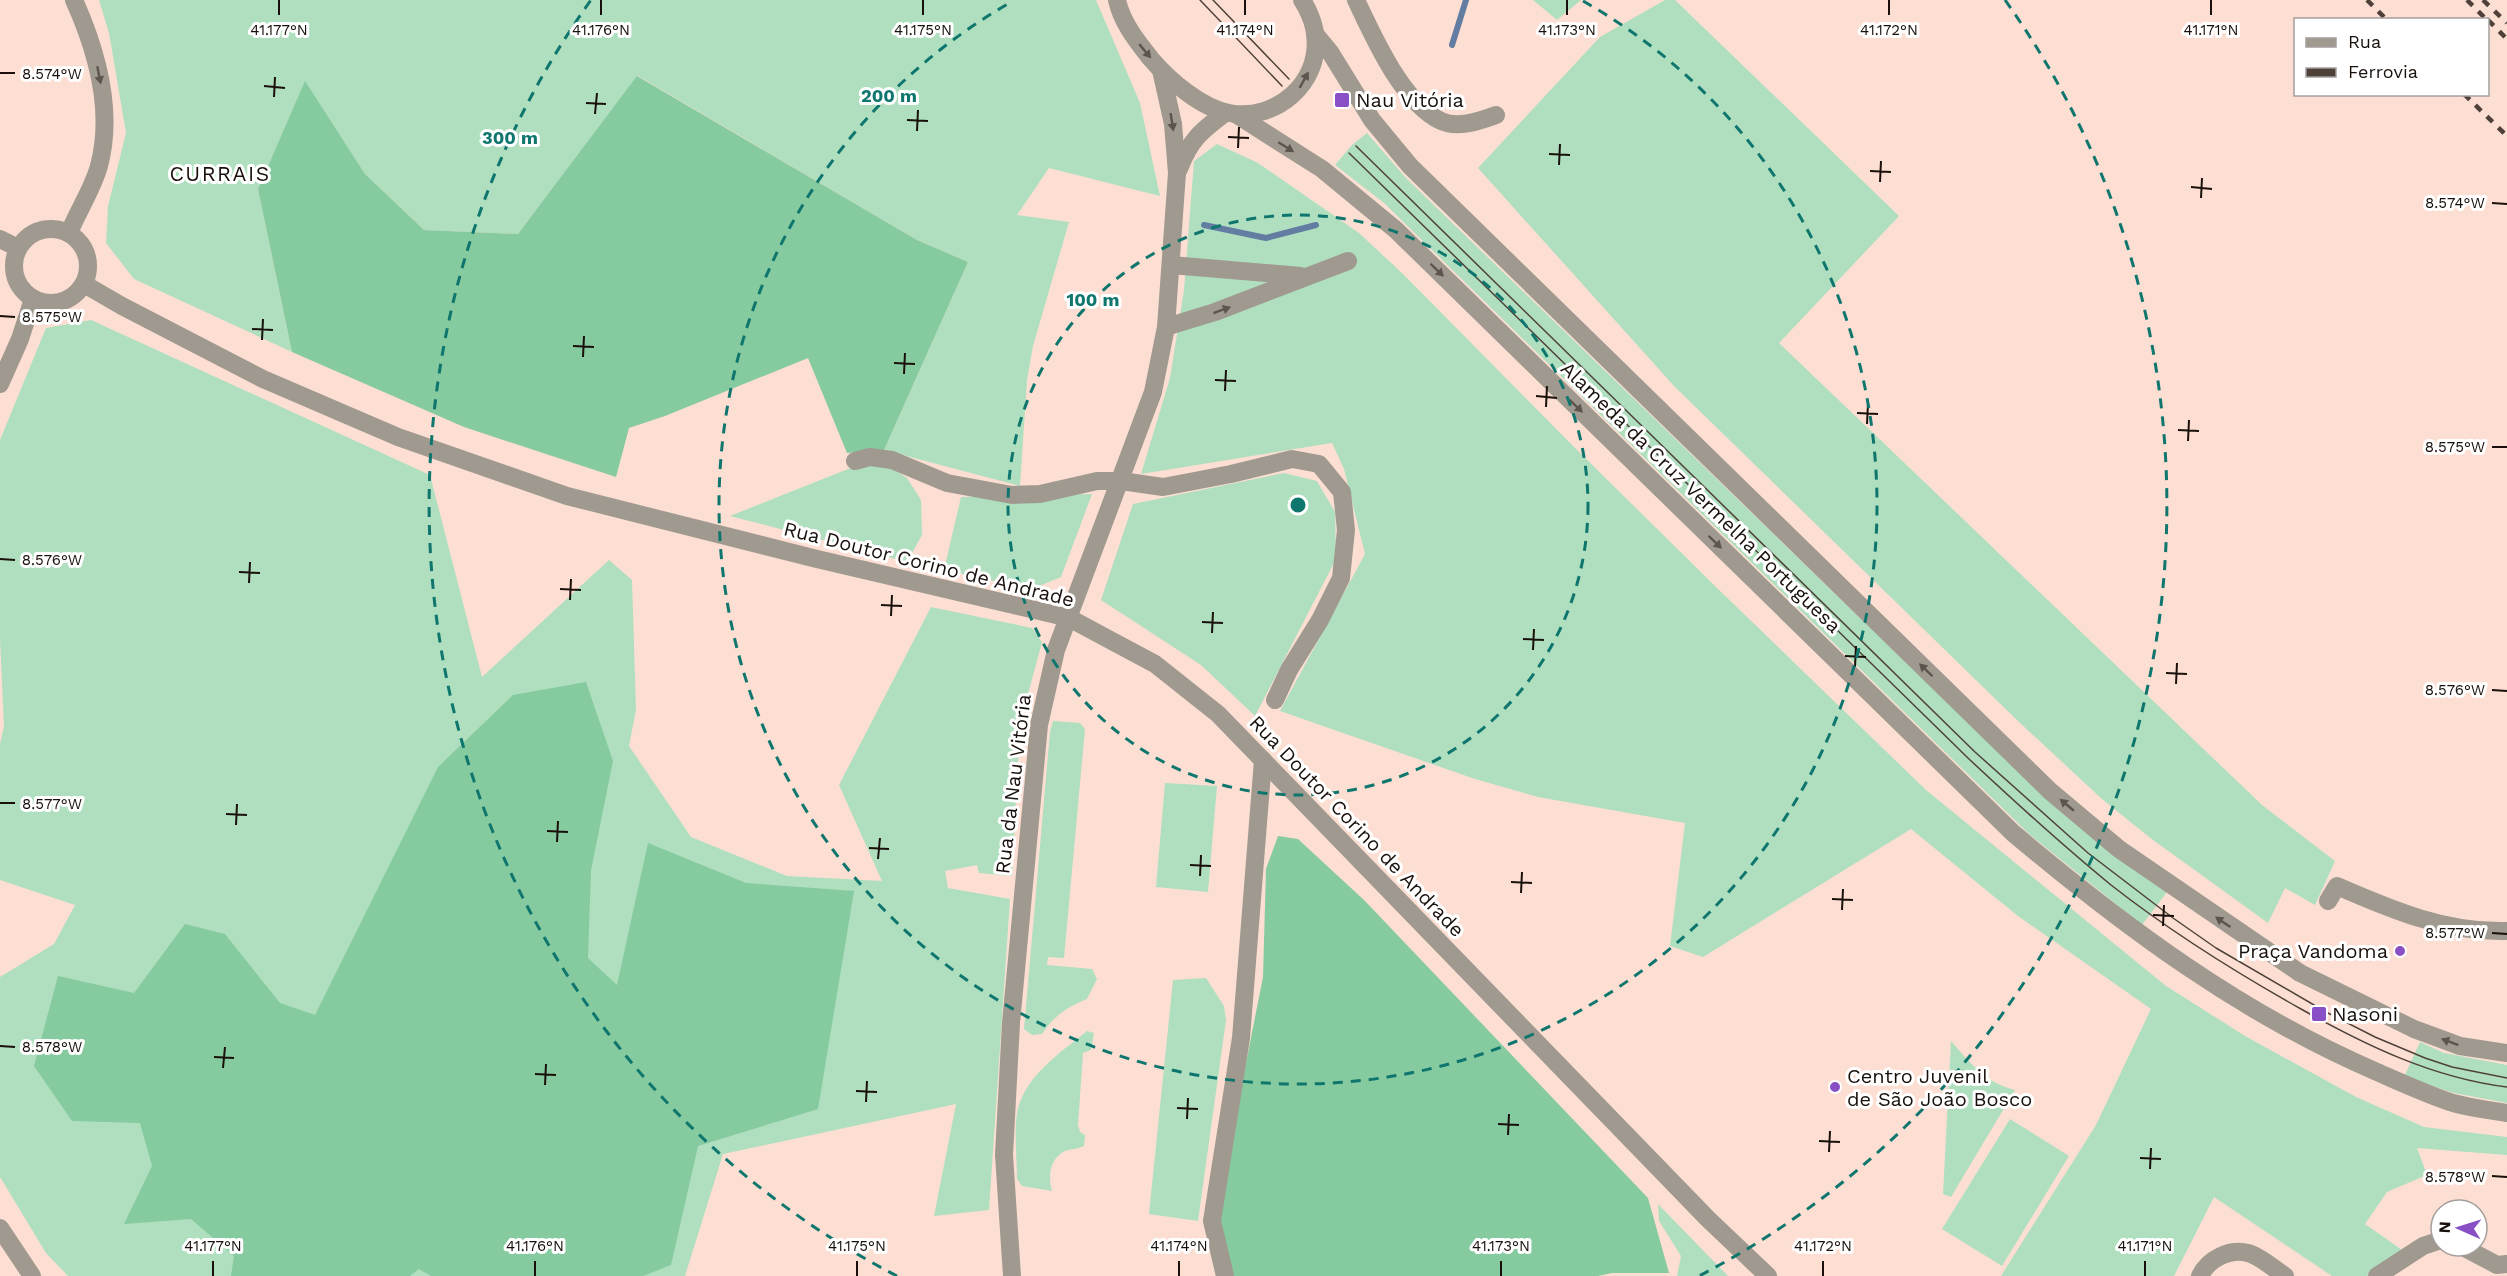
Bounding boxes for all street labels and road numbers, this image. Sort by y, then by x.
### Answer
street label: Alameda da Cruz Vermelha Portuguesa [1556,356,1846,638]
street label: Rua Doutor Corino de Andrade [781,516,1077,612]
street label: Rua da Nau Vitória [990,693,1036,875]
street label: Rua Doutor Corino de Andrade [1245,710,1469,942]

